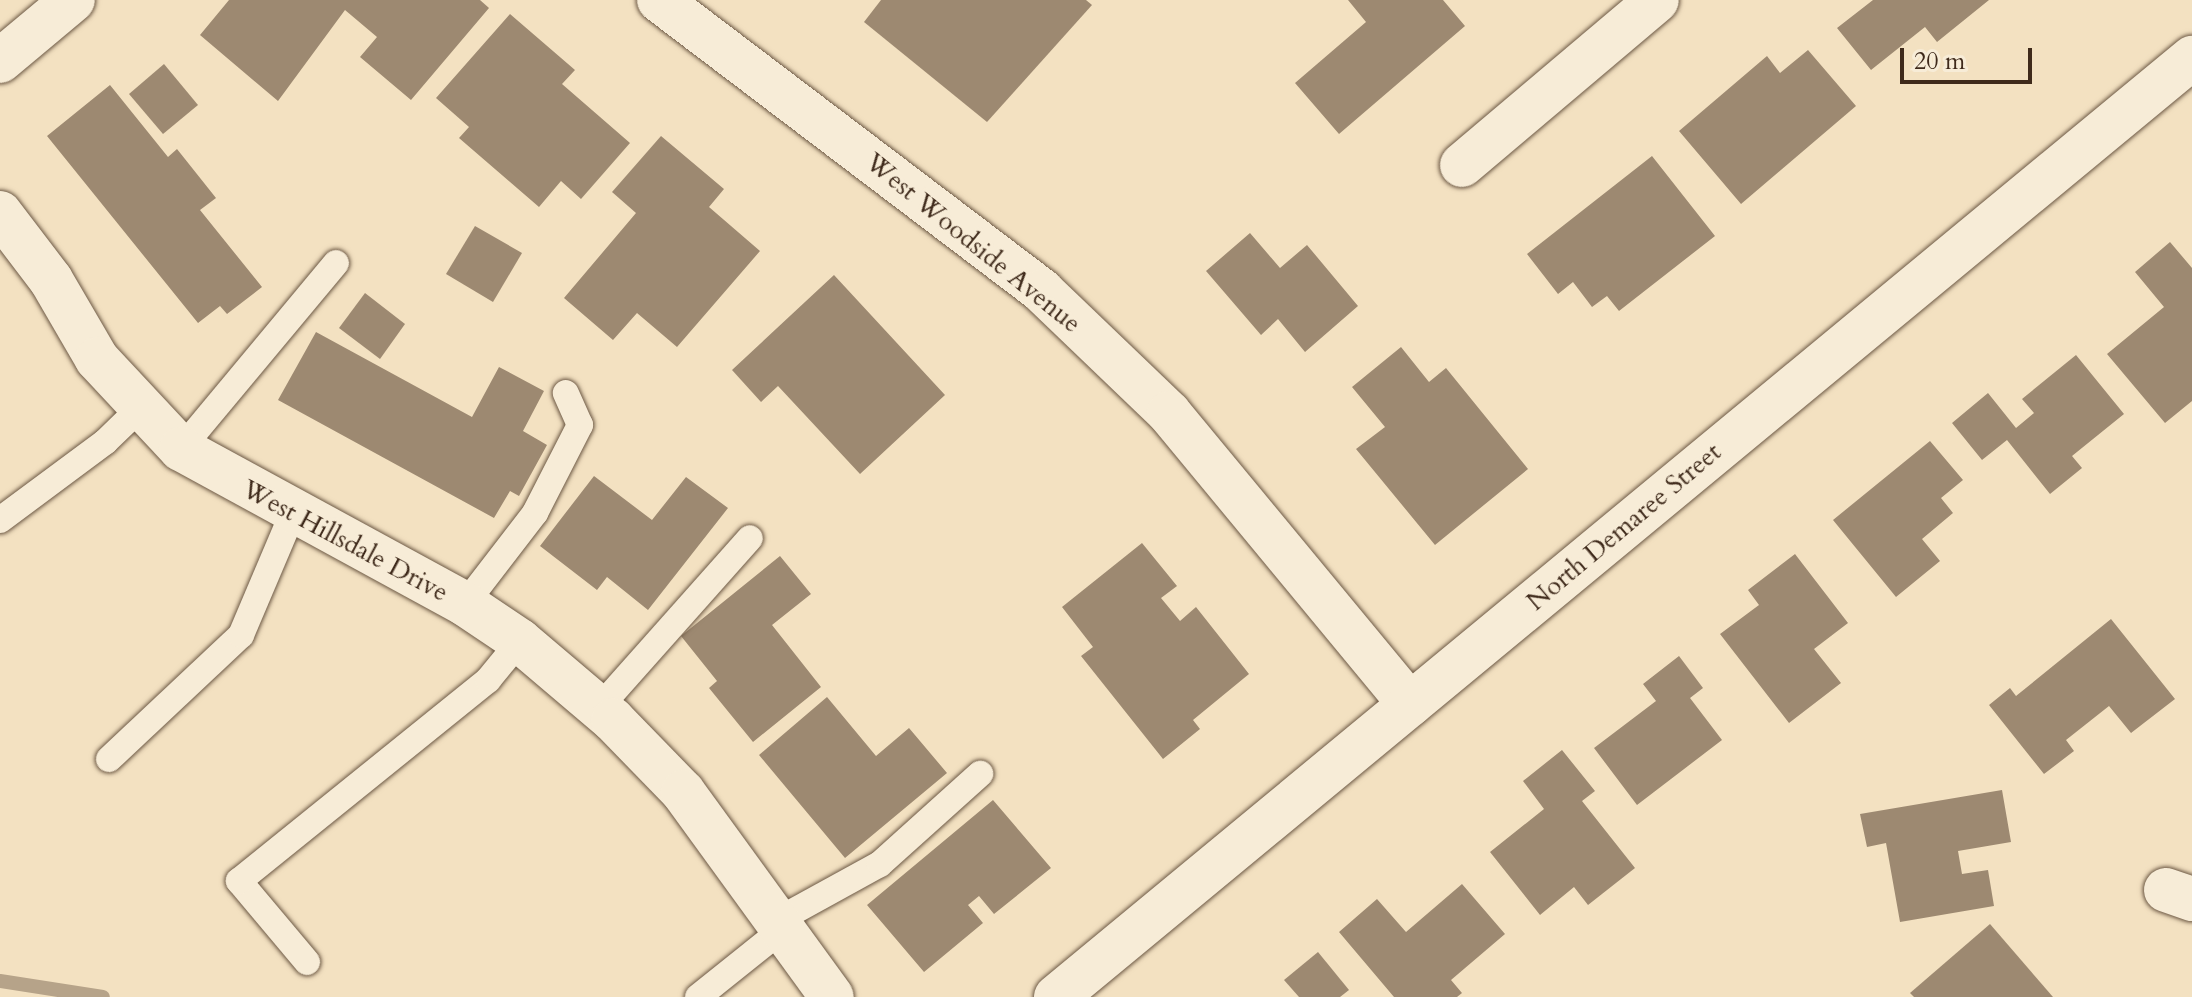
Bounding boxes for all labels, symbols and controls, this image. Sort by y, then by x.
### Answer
scale bar [1904,32,2036,82]
text: 20 m [1914,45,1965,78]
street label: West Woodside Avenue [859,147,1087,339]
street label: North Demaree Street [1521,437,1727,617]
street label: West Hillsdale Drive [237,474,453,608]

